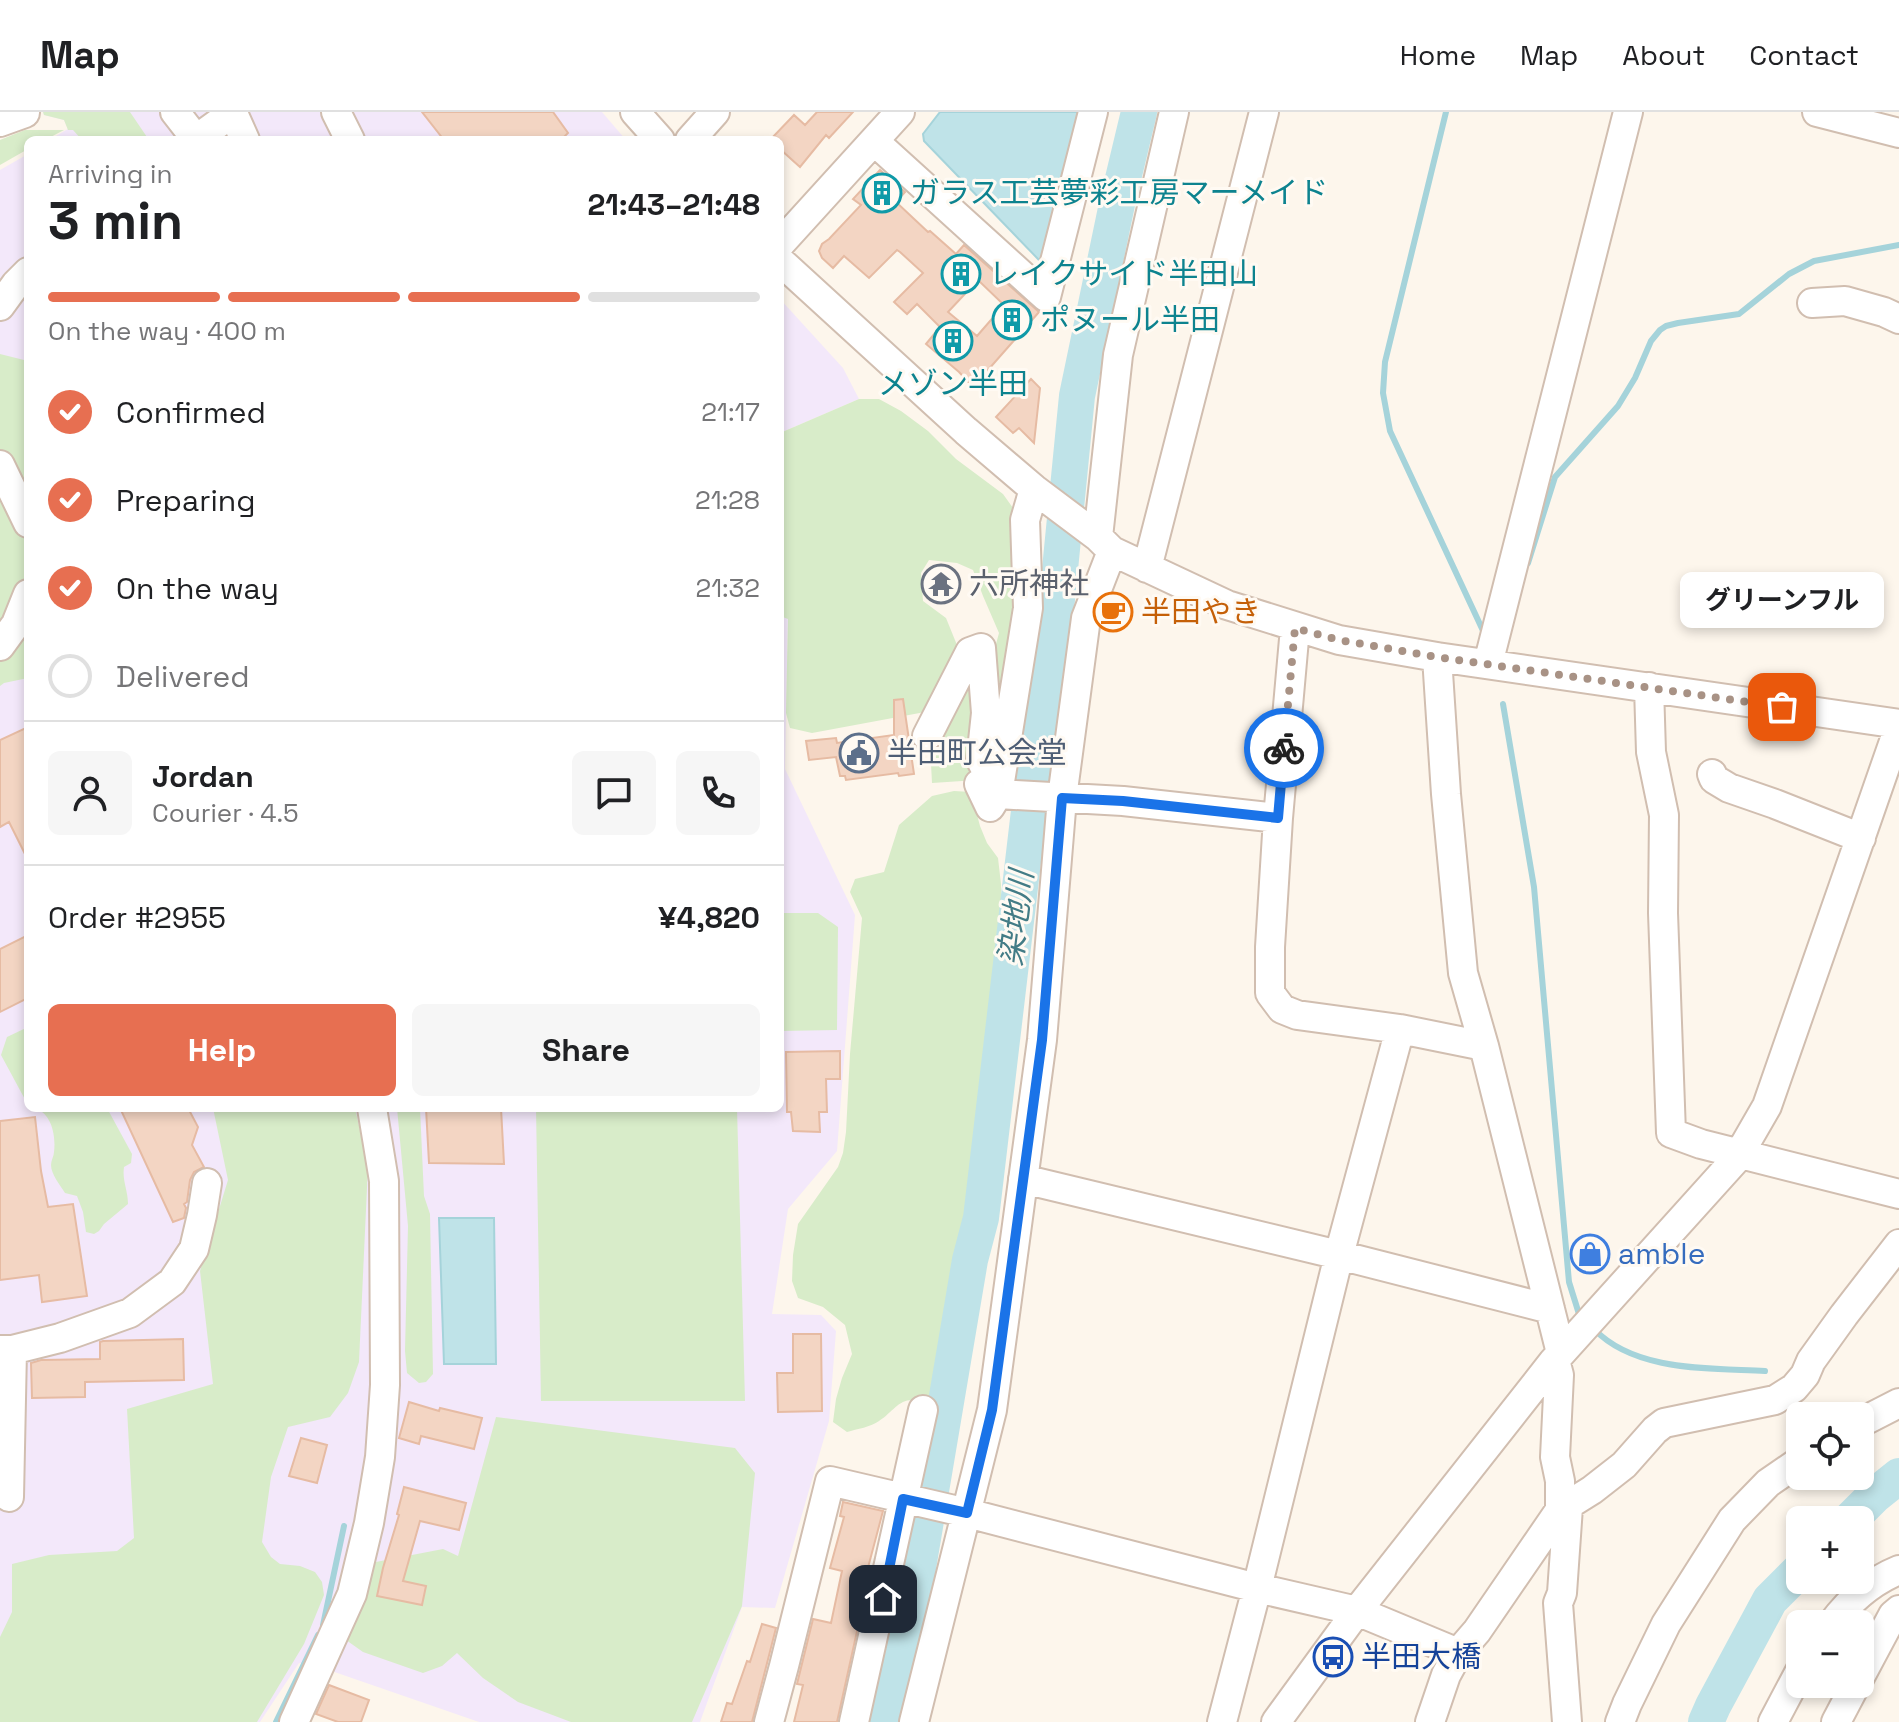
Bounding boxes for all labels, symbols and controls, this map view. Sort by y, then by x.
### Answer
text: Map [40,31,120,79]
text: Home [1400,37,1476,73]
text: Map [1520,37,1578,73]
text: About [1622,37,1705,73]
text: Contact [1749,37,1859,73]
text: Arriving in [48,157,172,191]
building icon: ガラス工芸夢彩工房マーメイド [861,172,903,214]
place label: ガラス工芸夢彩工房マーメイド [910,173,1328,212]
text: 21:43–21:48 [587,185,760,224]
text: 3 min [48,188,183,254]
building icon: レイクサイド半田山 [940,253,982,295]
place label: レイクサイド半田山 [989,254,1258,293]
building icon: ポヌール半田 [991,299,1033,341]
place label: ポヌール半田 [1040,300,1220,339]
text: On the way · 400 m [48,314,286,348]
building icon: メゾン半田 [932,320,974,362]
place label: メゾン半田 [878,364,1028,403]
icon: check [48,390,92,434]
text: Confirmed [116,393,266,432]
text: 21:17 [701,395,760,429]
icon: check [48,478,92,522]
text: Preparing [116,481,255,520]
text: 21:28 [695,483,760,517]
temple icon: 六所神社 [920,563,962,605]
place label: 六所神社 [969,564,1089,603]
icon: check [48,566,92,610]
text: On the way [116,569,279,608]
text: 21:32 [695,571,760,605]
callout: グリーンフル [1680,571,1884,627]
text: グリーンフル [1705,583,1859,617]
cafe icon: 半田やき [1092,591,1134,633]
place label: 半田やき [1141,592,1261,631]
text: Delivered [116,657,250,696]
pin [1748,673,1816,741]
icon: bag [1760,685,1804,729]
courier [1244,708,1324,788]
icon: bike [1262,726,1306,770]
public building icon: 半田町公会堂 [838,732,880,774]
place label: 半田町公会堂 [887,733,1067,772]
button: person [48,751,132,835]
button: chat [572,751,656,835]
button: phone [676,751,760,835]
text: Jordan [152,757,254,796]
text: Courier · 4.5 [152,796,299,830]
water label: 染地川 [990,865,1042,968]
text: Order #2955 [48,898,226,937]
text: ¥4,820 [658,898,760,937]
button: Help [48,1004,396,1096]
button: Share [412,1004,760,1096]
shop icon: amble [1569,1233,1611,1275]
place label: amble [1618,1234,1705,1273]
map controls [1786,1402,1874,1698]
button: locate [1786,1402,1874,1490]
button: + [1786,1506,1874,1594]
pin [849,1565,917,1633]
icon: home [861,1577,905,1621]
button: − [1786,1610,1874,1698]
bus stop icon: 半田大橋 [1312,1636,1354,1678]
place label: 半田大橋 [1361,1637,1481,1676]

